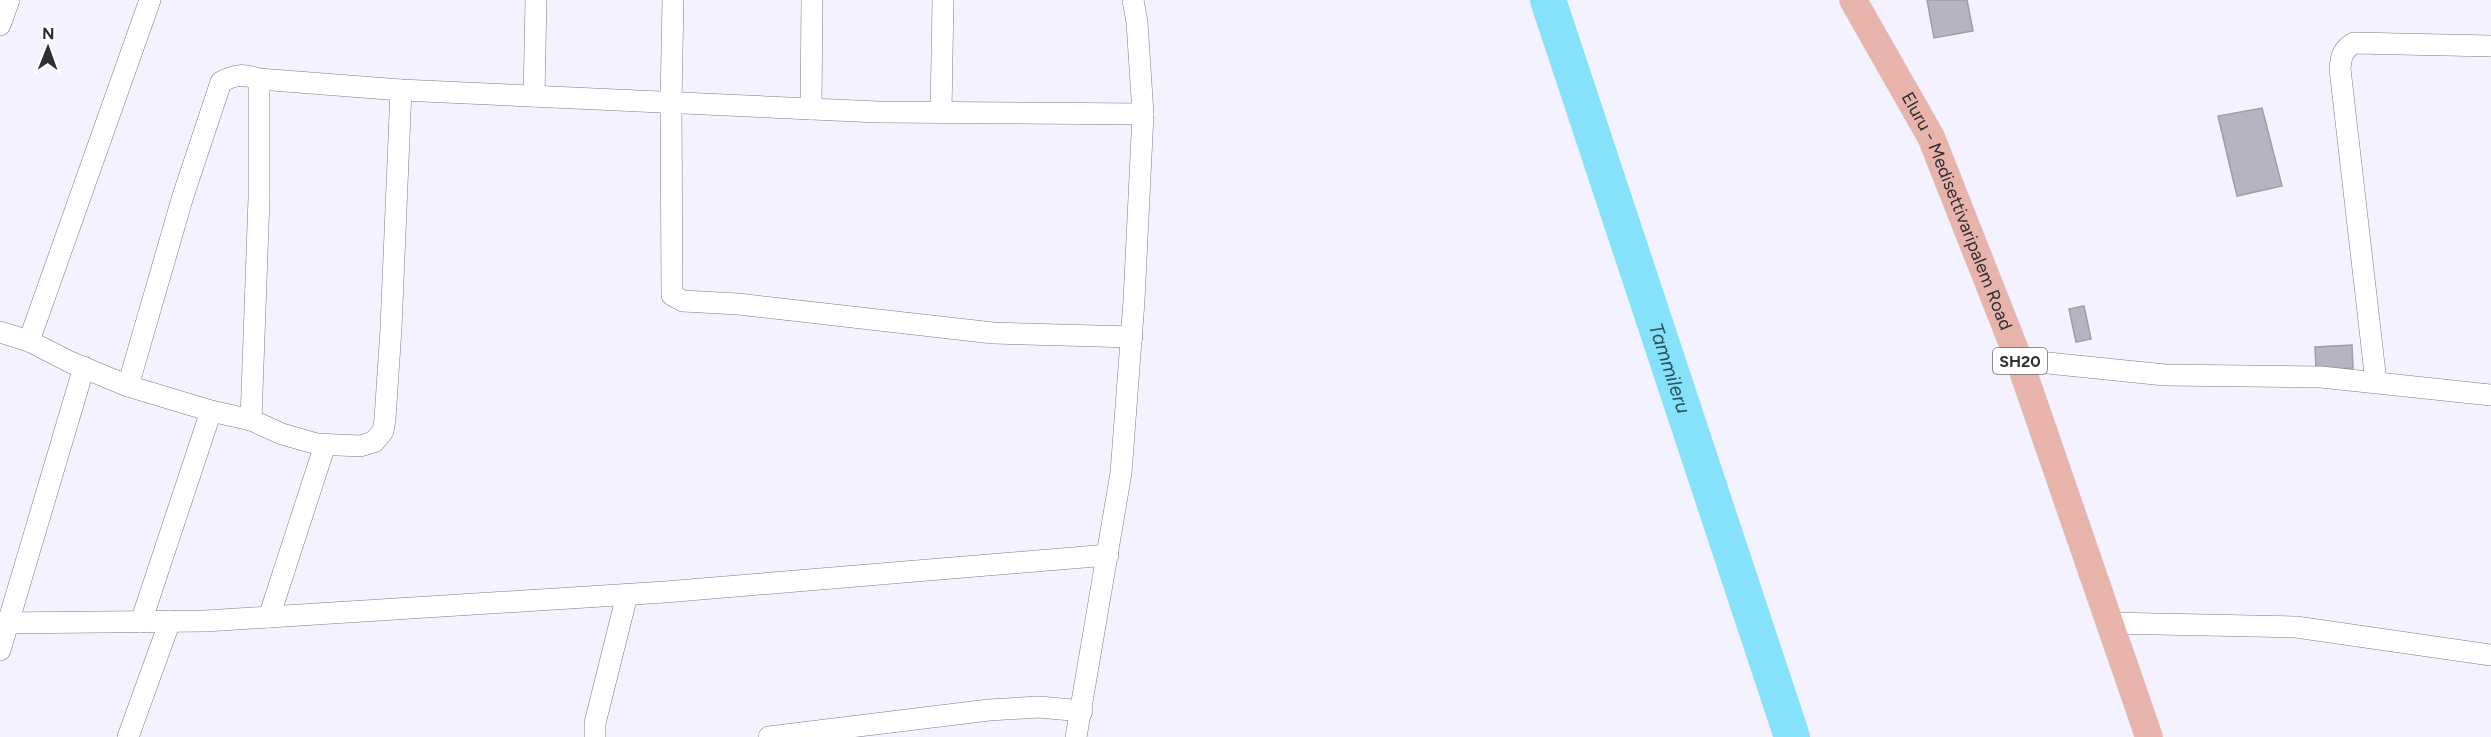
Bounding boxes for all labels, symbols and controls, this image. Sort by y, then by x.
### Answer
north arrow [18,18,78,78]
text: N [42,24,55,43]
street label: Eluru - Medisettivaripalem Road [1897,88,2017,333]
water label: Tammileru [1644,320,1696,417]
road number: SH20 [1993,348,2047,374]

